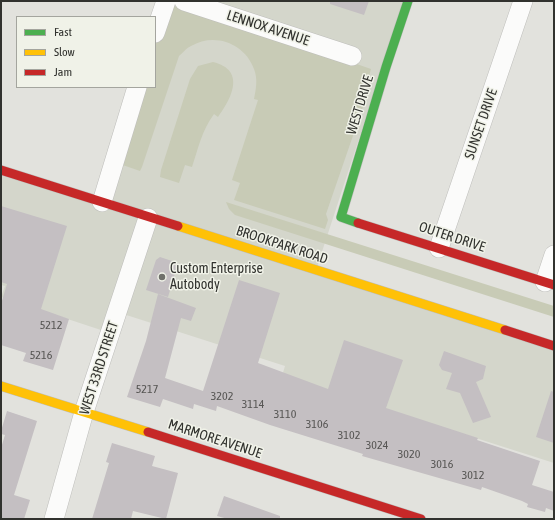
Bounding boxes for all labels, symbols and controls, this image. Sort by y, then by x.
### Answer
street label: LENNOX AVENUE [225,7,311,49]
legend [16,16,156,88]
text: Fast [54,25,72,39]
text: Slow [54,45,75,59]
text: Jam [54,65,72,79]
street label: WEST DRIVE [343,73,377,137]
street label: SUNSET DRIVE [461,86,501,162]
street label: OUTER DRIVE [417,218,487,256]
street label: BROOKPARK ROAD [234,222,330,268]
place label: Custom Enterprise Autobody [170,261,263,294]
marker: Custom Enterprise Autobody [157,272,167,282]
house number: 5212 [40,318,62,332]
street label: WEST 33RD STREET [76,319,122,417]
house number: 5216 [30,348,52,362]
house number: 5217 [136,382,158,396]
house number: 3202 [211,389,233,403]
house number: 3114 [242,397,264,411]
house number: 3110 [274,407,296,421]
street label: MARMORE AVENUE [166,416,264,462]
house number: 3106 [306,417,328,431]
house number: 3102 [338,428,360,442]
house number: 3024 [366,438,388,452]
house number: 3020 [398,447,420,461]
house number: 3016 [431,457,453,471]
house number: 3012 [462,468,484,482]

